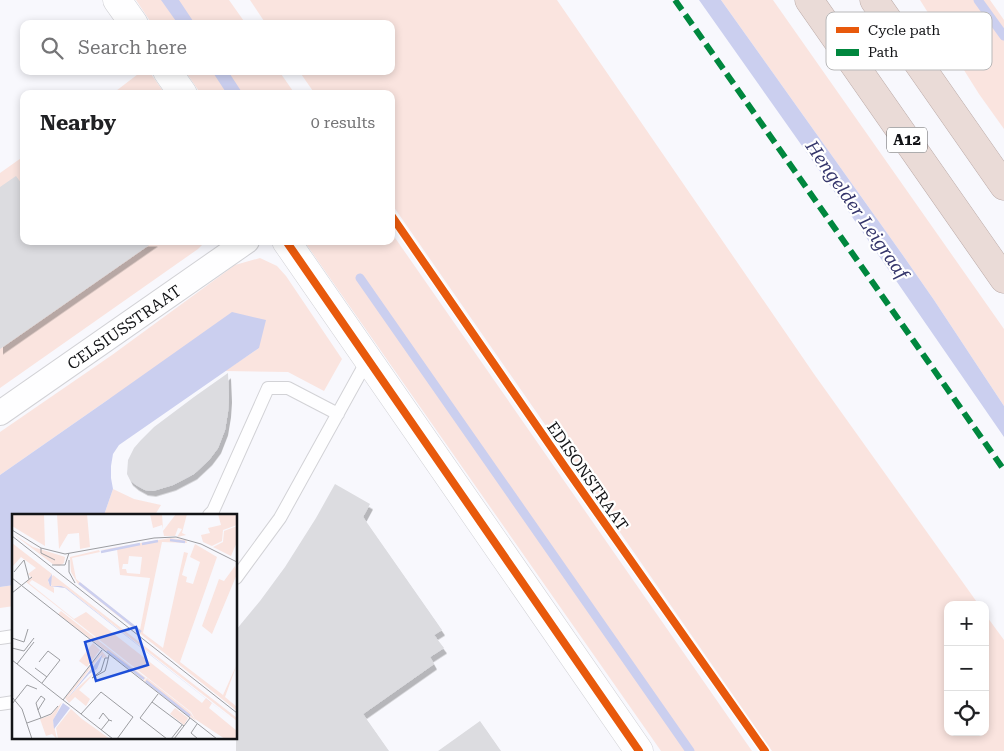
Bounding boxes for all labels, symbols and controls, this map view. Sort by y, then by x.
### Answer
legend [826,12,992,70]
search box [20,20,395,75]
text: Cycle path [868,22,940,38]
icon: search [38,34,66,62]
text: Search here [78,36,187,59]
text: Path [868,44,898,60]
text: Nearby [40,111,116,135]
text: 0 results [311,113,375,132]
road number: A12 [887,128,927,152]
water label: Hengelder Leigraaf [801,135,915,285]
street label: CELSIUSSTRAAT [64,281,185,374]
street label: EDISONSTRAAT [543,418,632,535]
inset map [12,514,238,738]
map controls [944,601,989,736]
button: + [944,601,989,646]
button: − [944,646,989,691]
button: locate [944,691,989,736]

